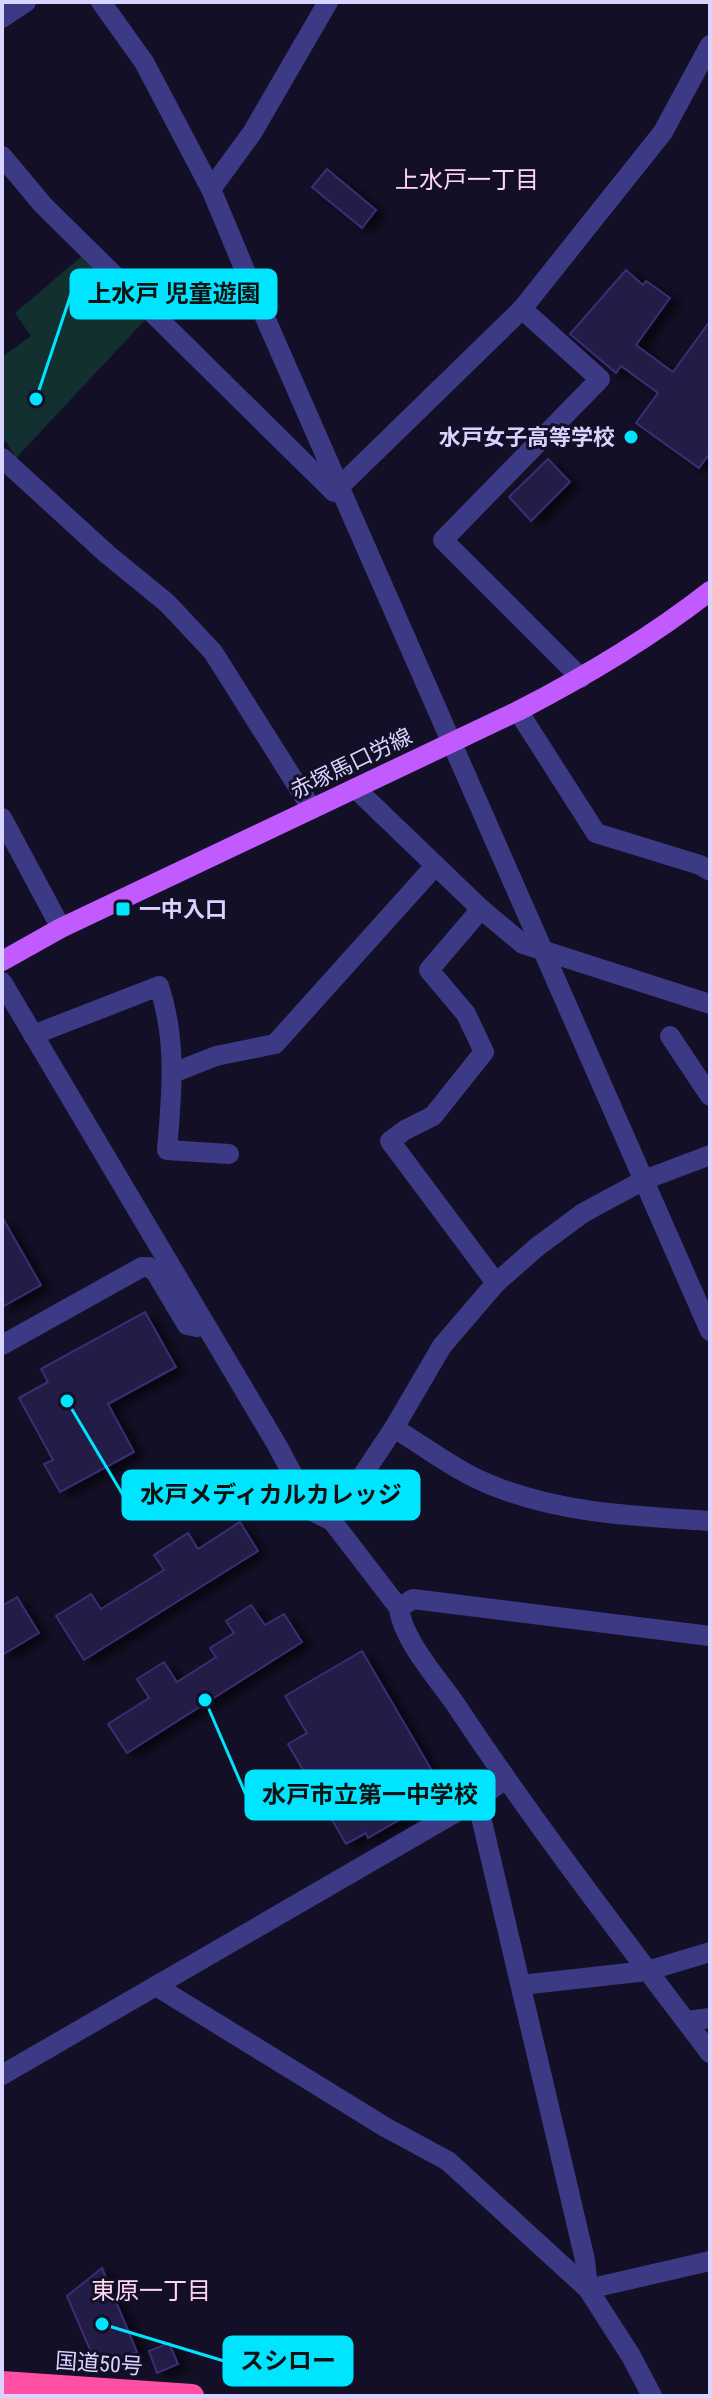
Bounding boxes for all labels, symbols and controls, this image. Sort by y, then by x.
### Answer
district label: 上水戸一丁目 [395,166,539,194]
callout: 上水戸 児童遊園 [71,270,276,318]
text: 上水戸 児童遊園 [87,280,261,308]
place label: 水戸女子高等学校 [439,425,615,450]
marker: 水戸女子高等学校 [622,428,640,446]
street label: 赤塚馬口労線 [286,723,416,804]
place label: 一中入口 [139,897,227,922]
marker: 一中入口 [114,900,132,918]
callout: 水戸メディカルカレッジ [123,1471,419,1519]
text: 水戸メディカルカレッジ [140,1481,402,1509]
callout: 水戸市立第一中学校 [246,1771,494,1819]
text: 水戸市立第一中学校 [262,1781,478,1809]
district label: 東原一丁目 [91,2277,211,2305]
callout: スシロー [224,2337,352,2385]
text: スシロー [240,2347,336,2375]
street label: 国道50号 [54,2348,144,2379]

